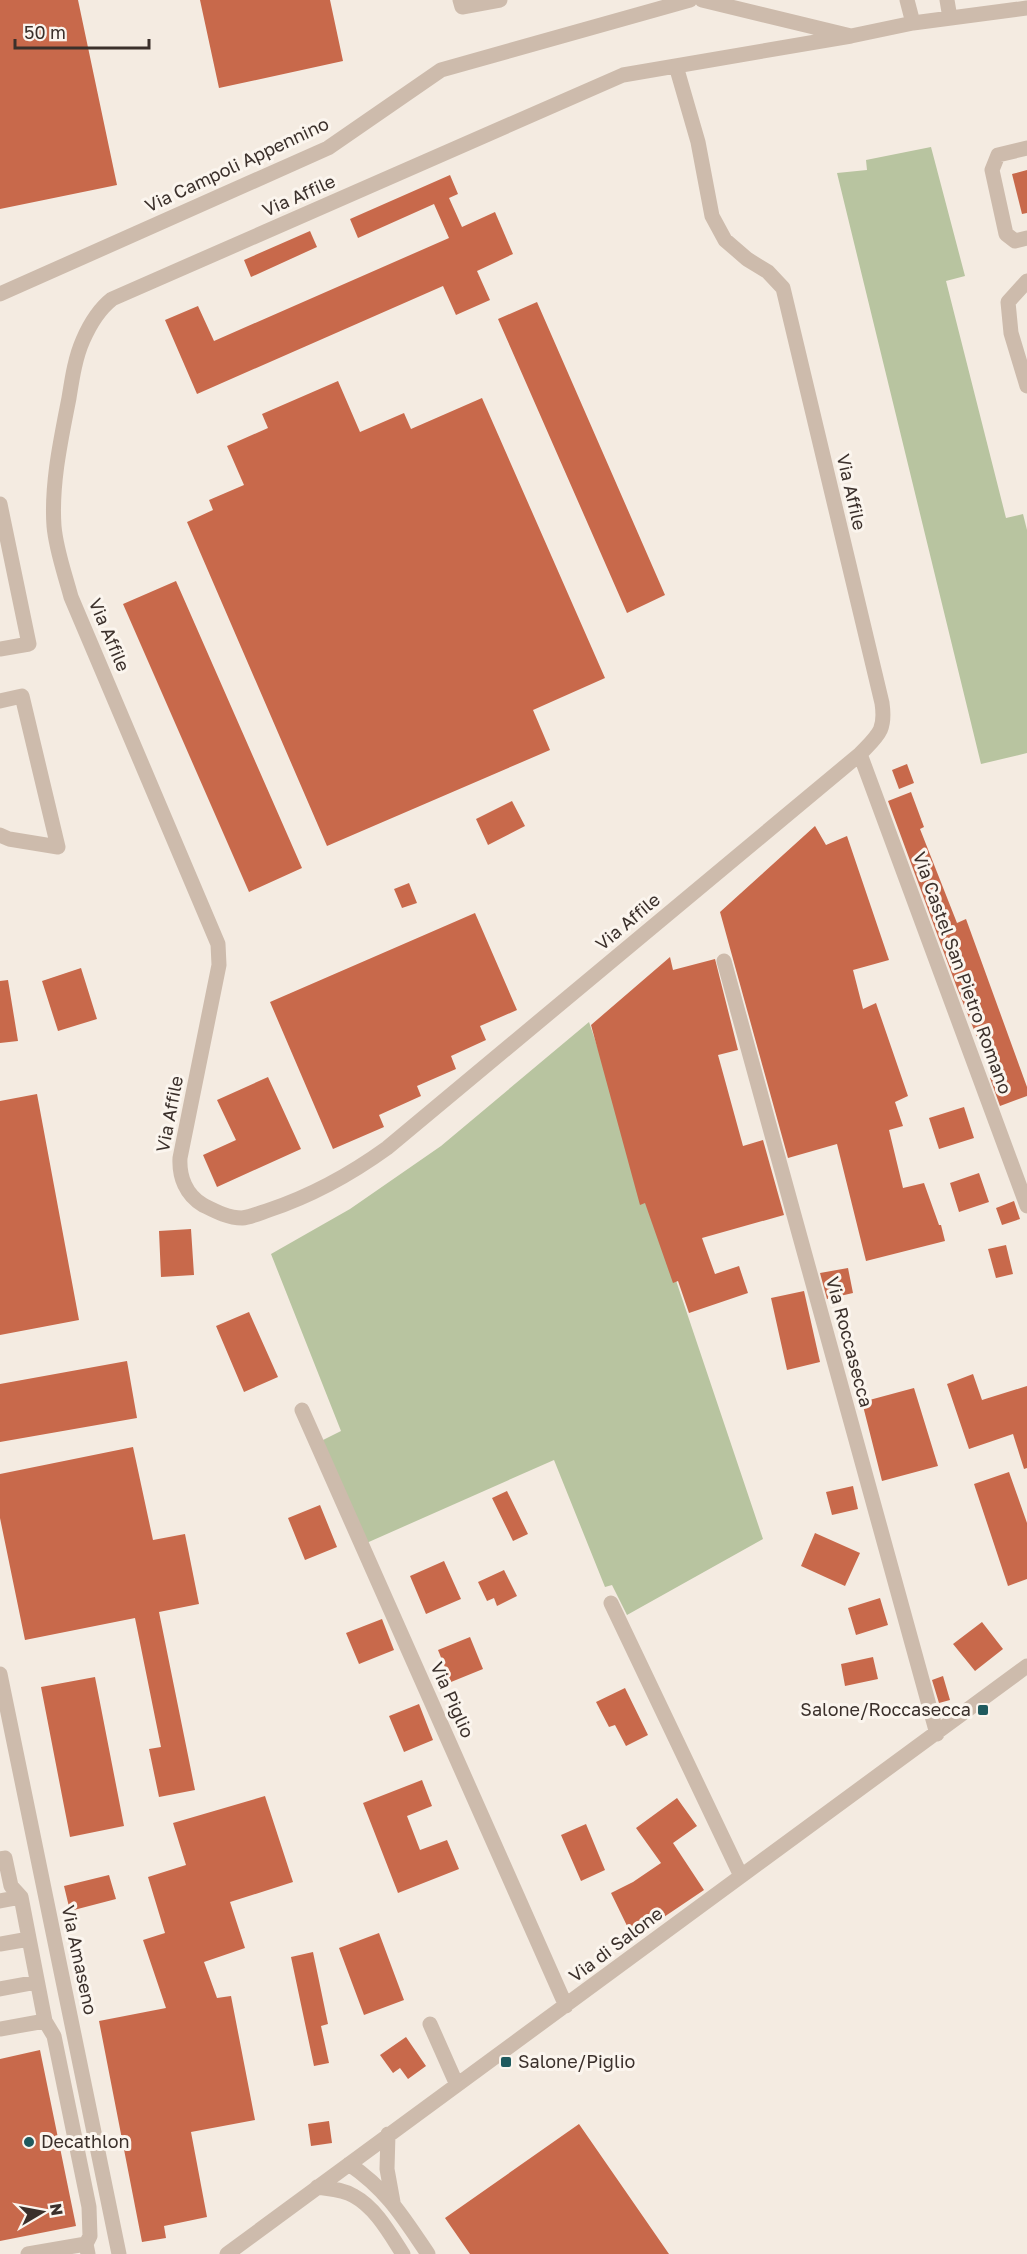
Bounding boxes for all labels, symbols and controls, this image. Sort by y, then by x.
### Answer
scale bar [15,12,148,50]
text: 50 m [24,21,66,43]
street label: Via Campoli Appennino [141,112,332,216]
street label: Via Affile [259,169,338,221]
street label: Via Affile [833,452,871,532]
street label: Via Affile [85,595,135,675]
street label: Via Castel San Pietro Romano [909,849,1017,1097]
street label: Via Affile [591,888,664,955]
street label: Via Affile [151,1074,187,1154]
street label: Via Roccasecca [822,1274,878,1409]
street label: Via Piglio [426,1658,479,1741]
place label: Salone/Roccasecca [800,1698,971,1720]
marker: Salone/Roccasecca [976,1703,990,1717]
street label: Via di Salone [564,1902,667,1987]
street label: Via Amaseno [58,1903,102,2017]
place label: Salone/Piglio [518,2050,635,2072]
marker: Salone/Piglio [499,2055,513,2069]
place label: Decathlon [41,2130,130,2152]
marker: Decathlon [22,2135,36,2149]
north arrow [12,2182,72,2242]
text: N [46,2202,68,2217]

